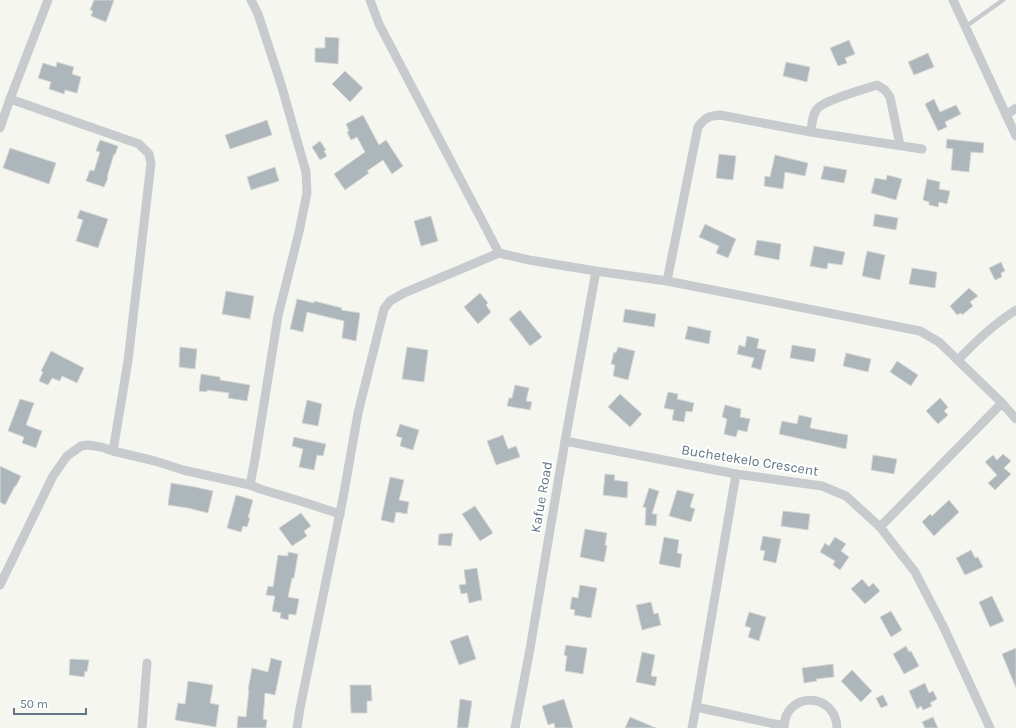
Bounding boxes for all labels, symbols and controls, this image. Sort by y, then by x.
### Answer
street label: Buchetekelo Crescent [680,441,820,480]
street label: Kafue Road [527,460,556,534]
scale bar [14,690,86,716]
text: 50 m [20,697,48,711]

